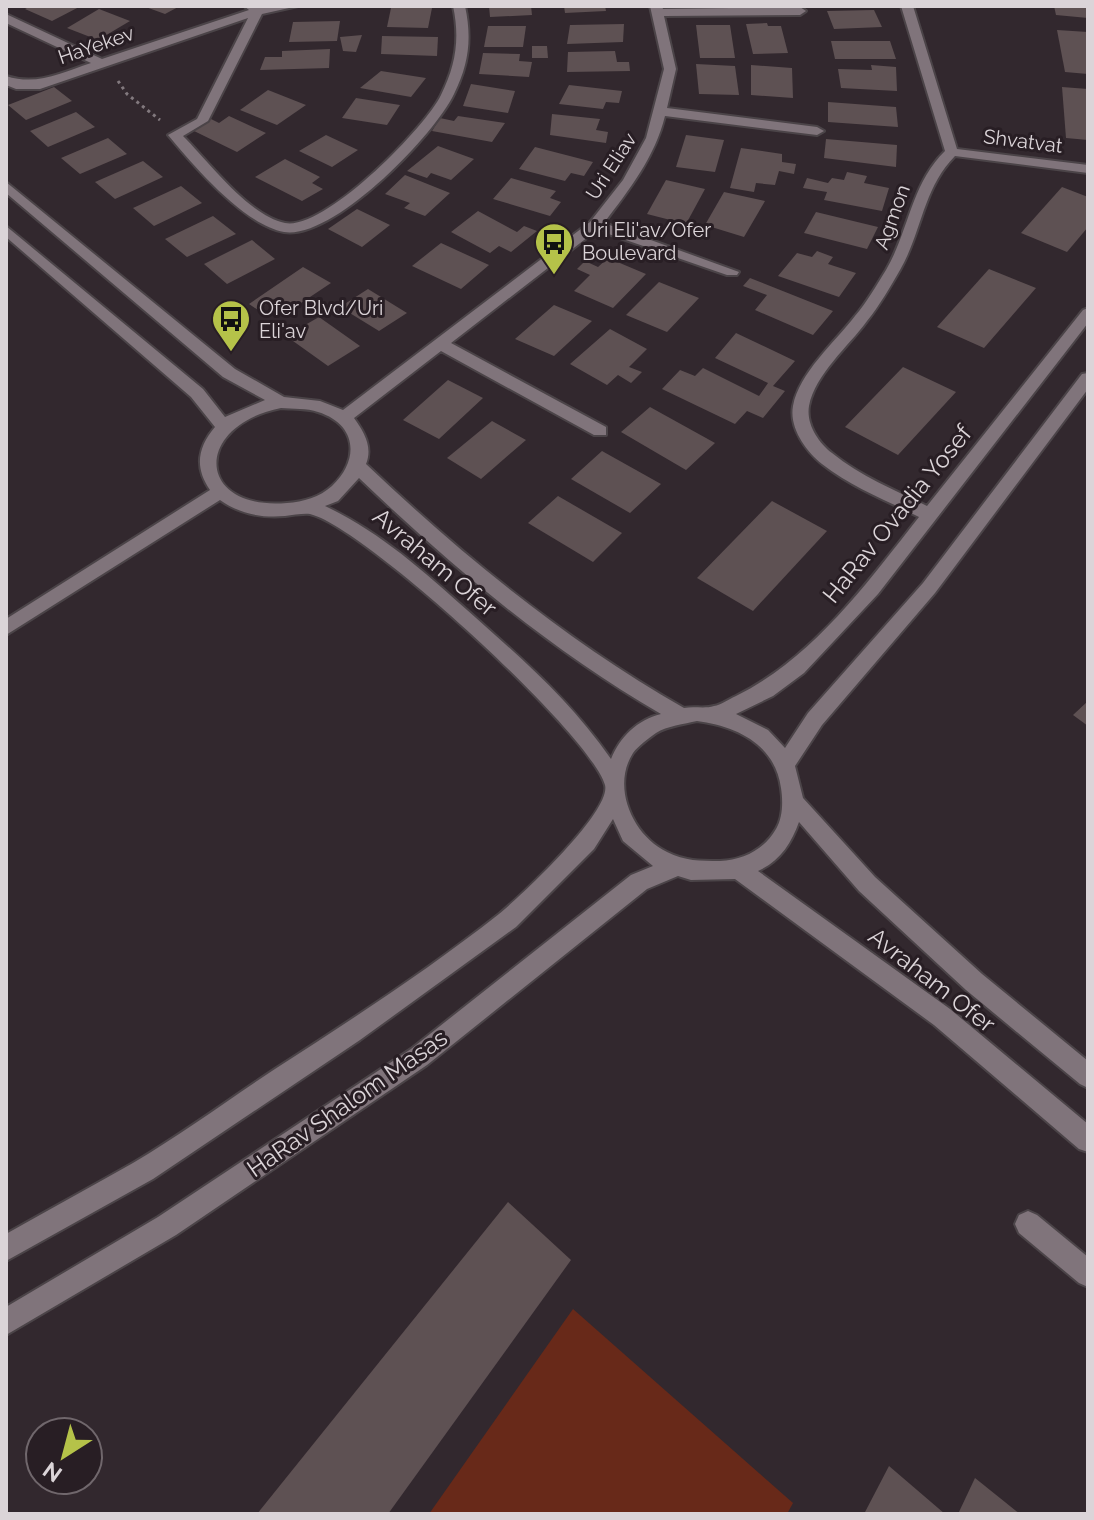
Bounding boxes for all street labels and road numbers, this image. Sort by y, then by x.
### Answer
street label: HaYekev [55,21,138,69]
street label: Shvatvat [982,124,1064,158]
street label: Uri Eliav [581,128,642,204]
street label: Agmon [869,181,915,253]
street label: HaRav Ovadia Yosef [816,418,978,609]
street label: Avraham Ofer [367,502,503,623]
street label: Avraham Ofer [863,921,1002,1039]
street label: HaRav Shalom Masas [241,1023,453,1183]

